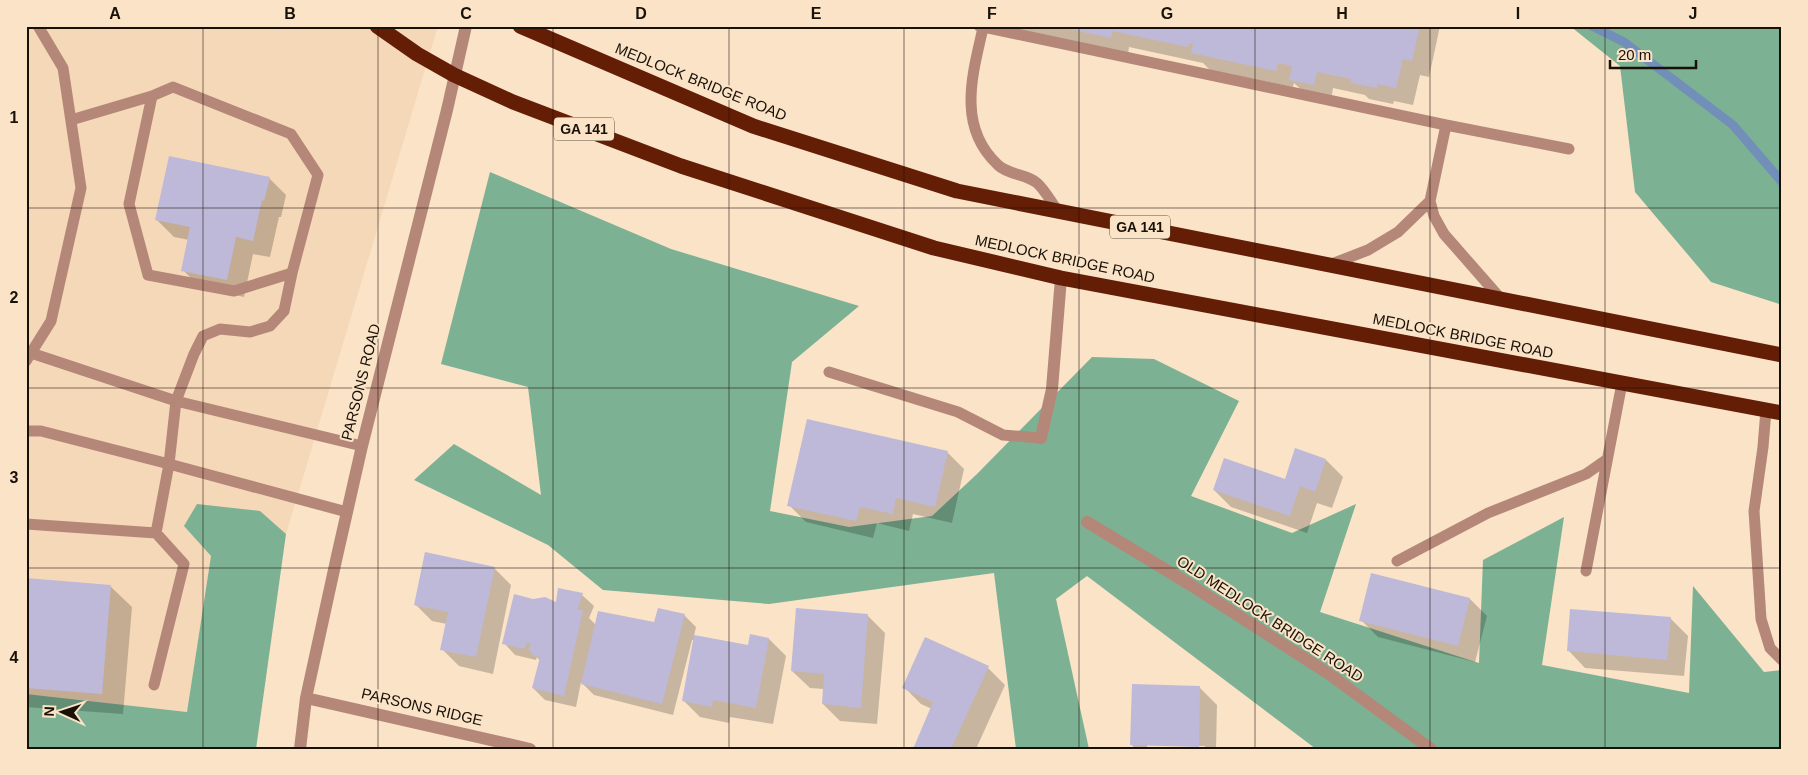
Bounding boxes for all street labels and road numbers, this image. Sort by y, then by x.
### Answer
street label: MEDLOCK BRIDGE ROAD [613,39,790,124]
road number: GA 141 [554,118,614,140]
road number: GA 141 [1110,216,1170,238]
street label: MEDLOCK BRIDGE ROAD [974,231,1157,286]
street label: MEDLOCK BRIDGE ROAD [1371,310,1555,361]
street label: PARSONS ROAD [338,322,383,442]
street label: OLD MEDLOCK BRIDGE ROAD [1174,552,1367,685]
street label: PARSONS RIDGE [360,684,484,729]

